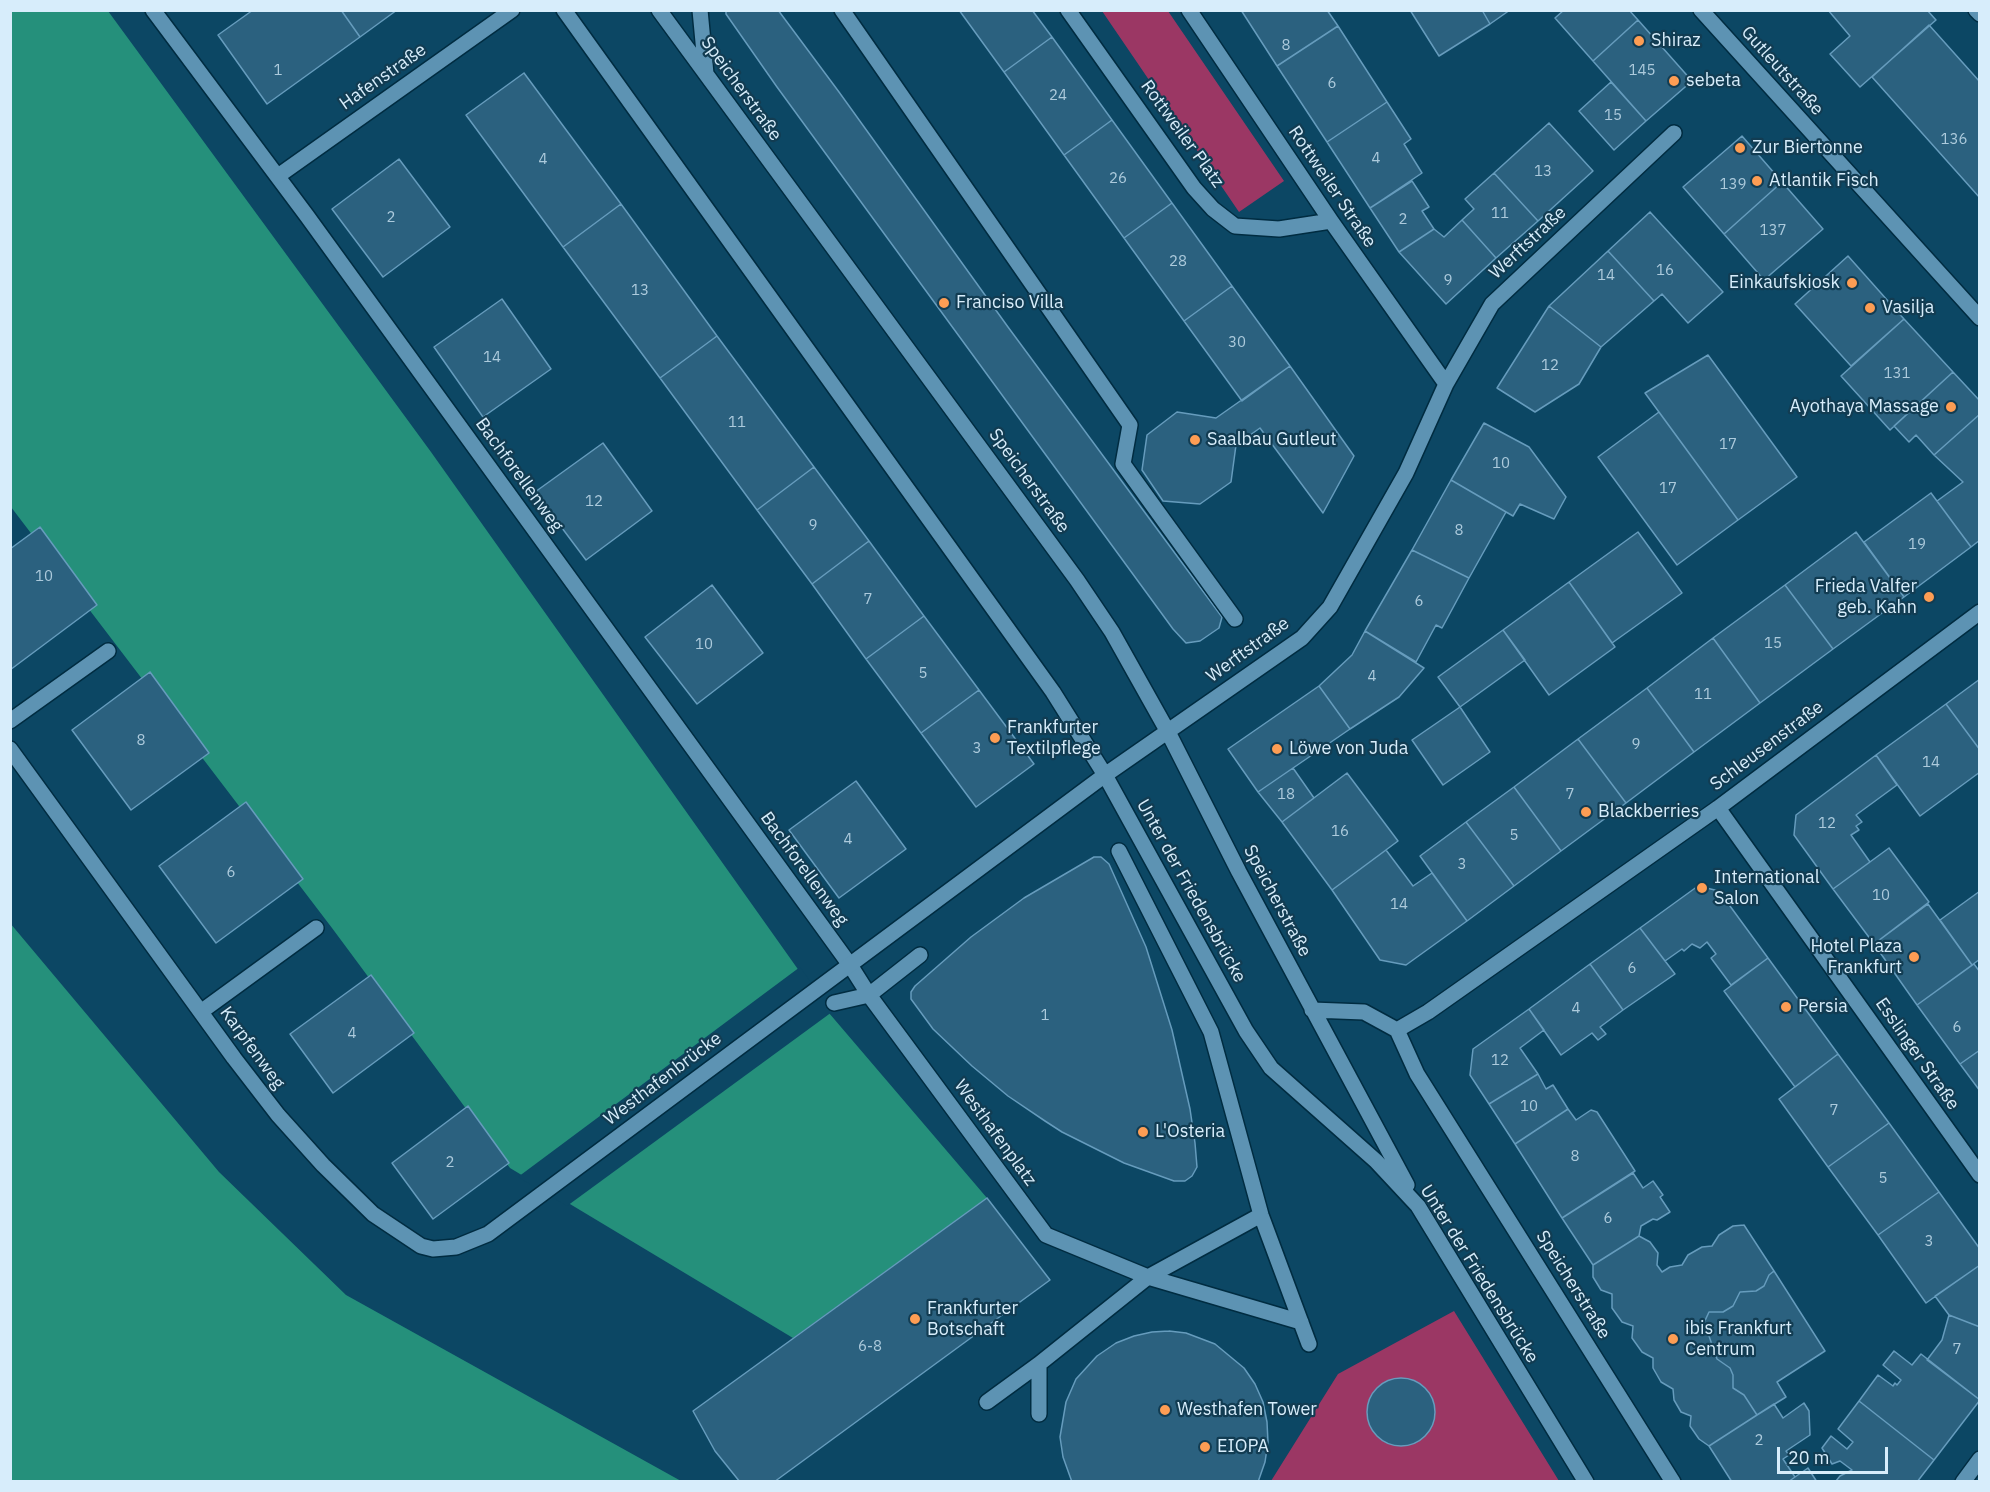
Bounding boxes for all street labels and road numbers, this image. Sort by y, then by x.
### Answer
street label: Gutleutstraße [1736,22,1828,120]
street label: Speicherstraße [696,33,786,145]
street label: Hafenstraße [336,39,430,115]
street label: Rottweiler Platz [1136,76,1228,192]
street label: Rottweiler Straße [1283,122,1381,252]
street label: Werftstraße [1485,202,1571,284]
street label: Bachforellenweg [470,414,568,536]
street label: Speicherstraße [984,425,1074,537]
street label: Werftstraße [1202,613,1294,687]
street label: Schleusenstraße [1706,696,1828,796]
street label: Unter der Friedensbrücke [1132,796,1250,986]
street label: Bachforellenweg [755,808,853,930]
street label: Speicherstraße [1238,841,1316,961]
street label: Esslinger Straße [1870,994,1964,1114]
street label: Karpfenweg [215,1003,289,1093]
street label: Westhafenbrücke [600,1028,726,1130]
street label: Westhafenplatz [949,1076,1041,1190]
street label: Unter der Friedensbrücke [1415,1181,1543,1367]
street label: Speicherstraße [1531,1227,1615,1343]

